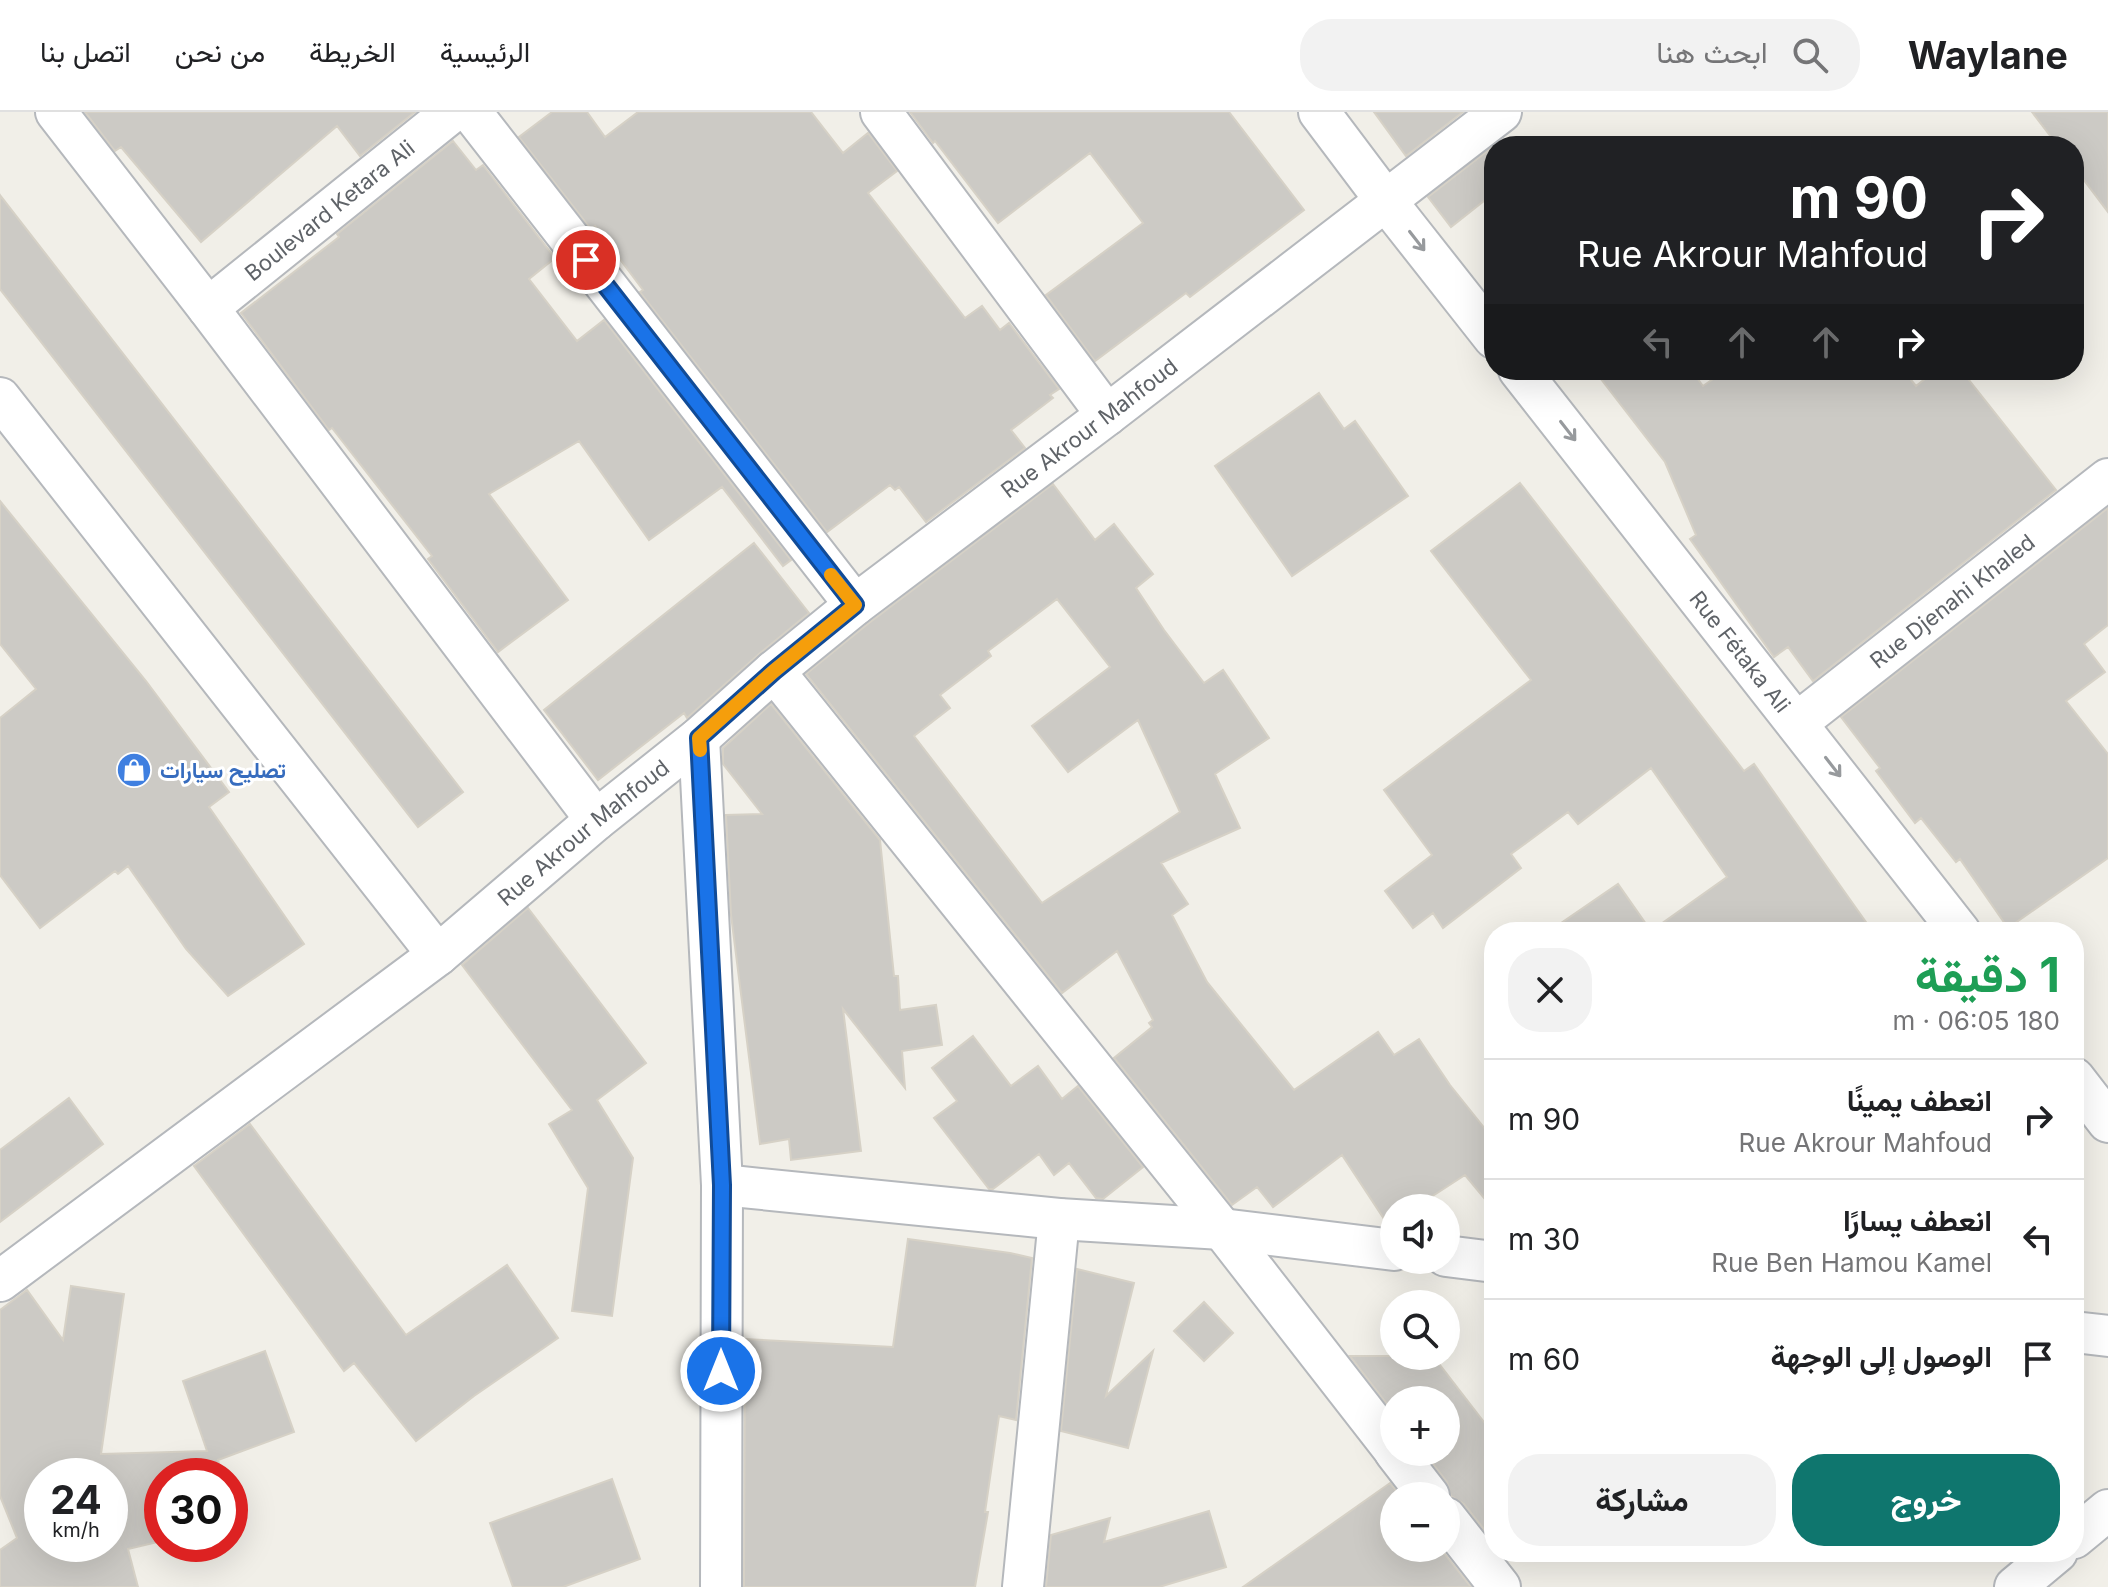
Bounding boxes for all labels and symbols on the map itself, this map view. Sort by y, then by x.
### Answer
street label: Boulevard Ketara Ali [240,135,420,286]
pin [552,226,620,294]
one-way arrow [1409,230,1426,251]
street label: Rue Akrour Mahfoud [996,353,1182,503]
one-way arrow [1559,420,1576,441]
street label: Rue Djenahi Khaled [1865,529,2040,674]
street label: Rue Fétaka Ali [1684,586,1796,718]
shop icon: تصليح سيارات [115,751,153,789]
street label: Rue Akrour Mahfoud [492,754,674,911]
one-way arrow [1824,756,1841,777]
place label: تصليح سيارات [160,757,286,786]
position arrow [679,1329,763,1413]
speed limit sign: 30 [144,1458,248,1562]

